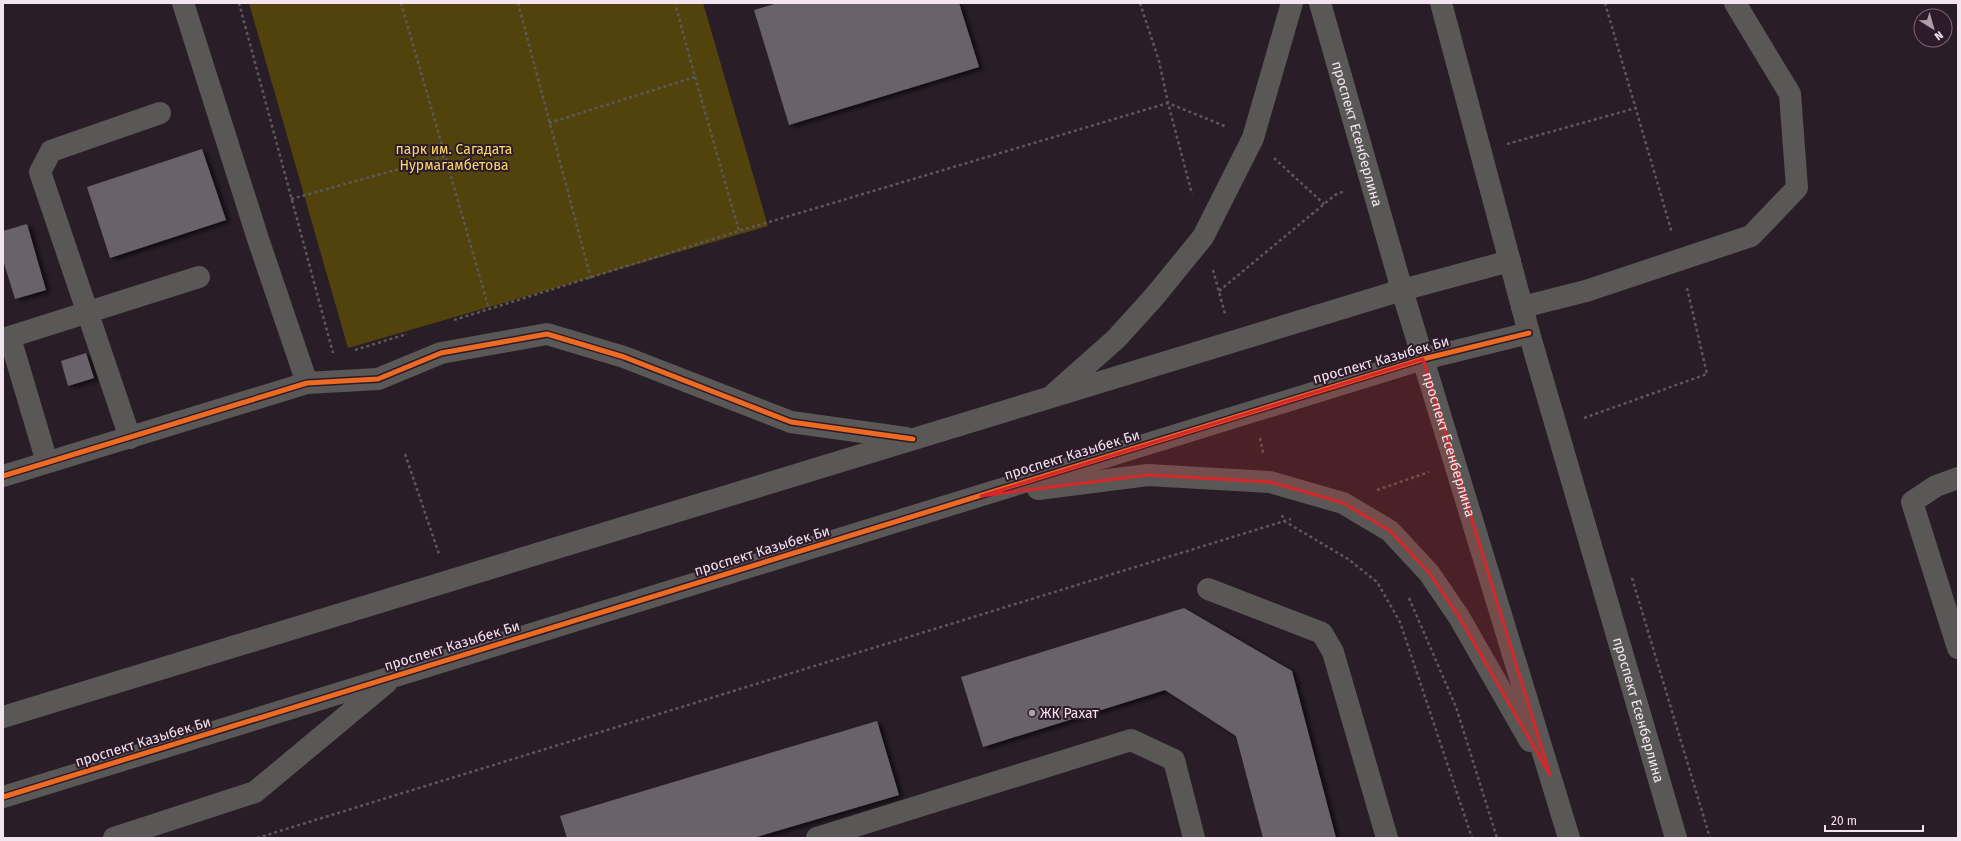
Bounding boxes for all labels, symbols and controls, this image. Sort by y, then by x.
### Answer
north arrow [1913,8,1953,48]
text: N [1932,28,1946,43]
street label: проспект Есенберлина [1328,59,1386,209]
park label: парк им. Сагадата Нурмагамбетова [396,141,512,174]
street label: проспект Казыбек Би [1311,332,1451,388]
street label: проспект Есенберлина [1419,370,1479,519]
street label: проспект Казыбек Би [1002,426,1142,484]
street label: проспект Казыбек Би [692,522,832,580]
street label: проспект Казыбек Би [382,617,522,675]
street label: проспект Есенберлина [1609,635,1668,785]
place label: ЖК Рахат [1040,705,1099,722]
marker: ЖК Рахат [1027,708,1037,718]
street label: проспект Казыбек Би [73,713,213,771]
scale bar [1825,807,1923,833]
text: 20 m [1831,814,1857,828]

